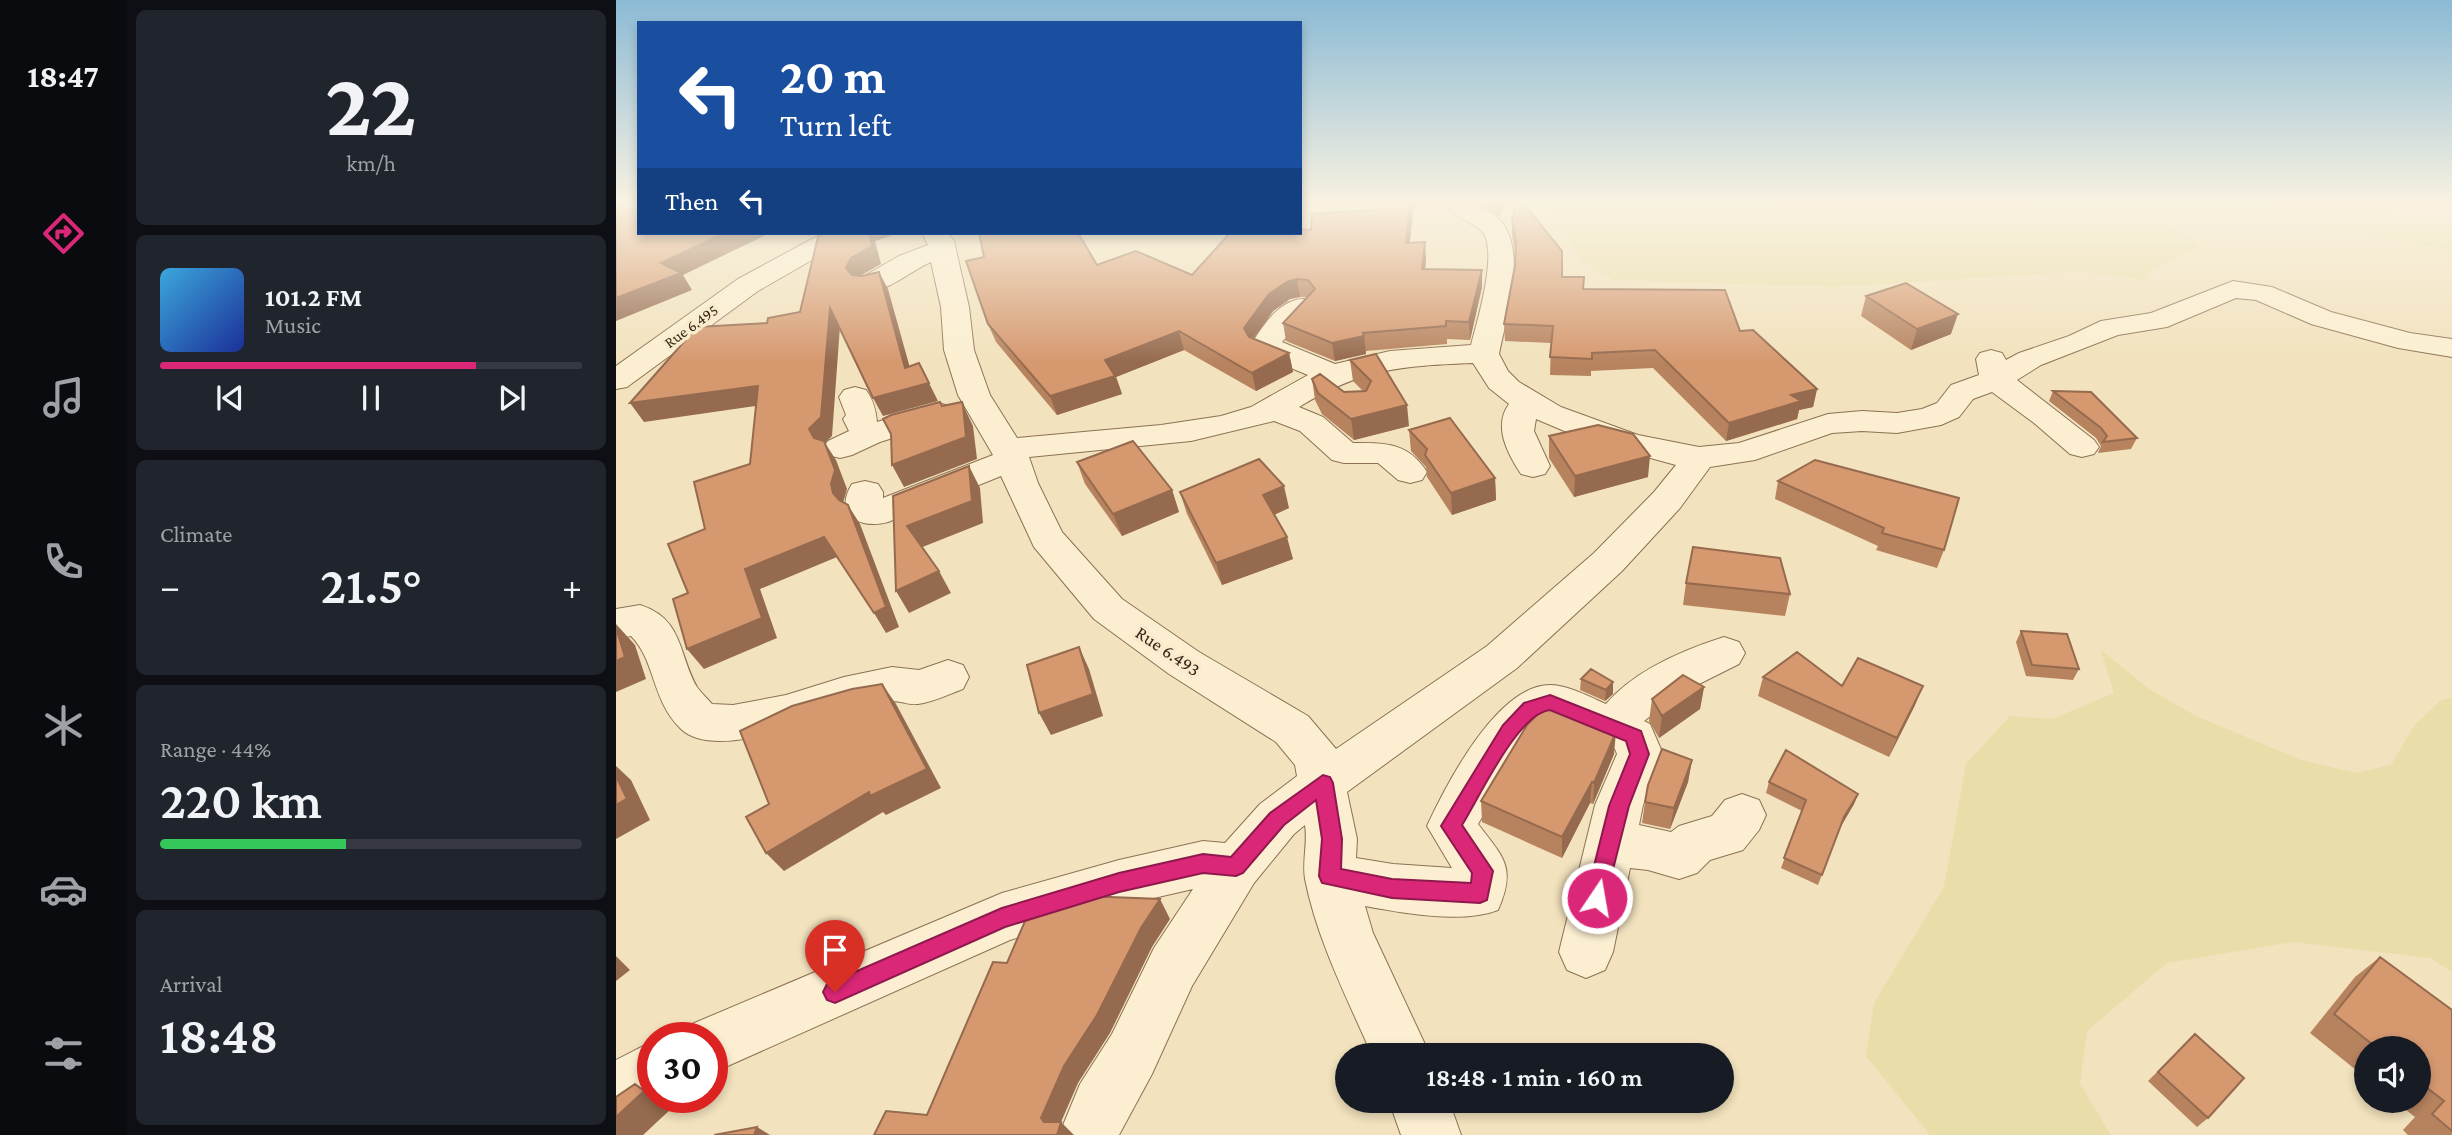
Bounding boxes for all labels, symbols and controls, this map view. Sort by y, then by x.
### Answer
icon: left [665,49,756,140]
text: 20 m [780,49,886,104]
text: 22 [325,53,417,155]
text: 18:47 [27,58,99,94]
text: Turn left [780,107,891,143]
text: km/h [346,150,396,176]
icon: left [733,182,771,220]
text: Then [665,187,719,216]
icon: directions [39,209,88,258]
text: 101.2 FM [265,283,362,312]
street label: Rue 6.495 [661,301,721,351]
text: Music [265,312,321,338]
icon: music [39,373,88,422]
icon: previous [211,379,249,417]
icon: pause [352,379,390,417]
icon: next [493,379,531,417]
text: Climate [160,521,232,547]
icon: phone [39,537,88,586]
text: 21.5° [320,556,422,614]
text: − [160,565,180,607]
text: + [562,565,582,607]
street label: Rue 6.493 [1132,622,1204,680]
icon: climate [39,701,88,750]
text: Range · 44% [160,736,271,762]
text: 220 km [160,771,322,829]
position arrow [1560,861,1634,935]
icon: car [39,865,88,914]
pin [805,920,865,992]
icon: arrive [816,931,854,969]
text: Arrival [160,971,223,997]
text: 18:48 [160,1006,278,1064]
speed limit sign: 30 [637,1022,728,1113]
icon: filters [39,1029,88,1078]
map controls [2354,1036,2431,1113]
button: sound [2354,1036,2431,1113]
text: 18:48 · 1 min · 160 m [1427,1063,1643,1092]

